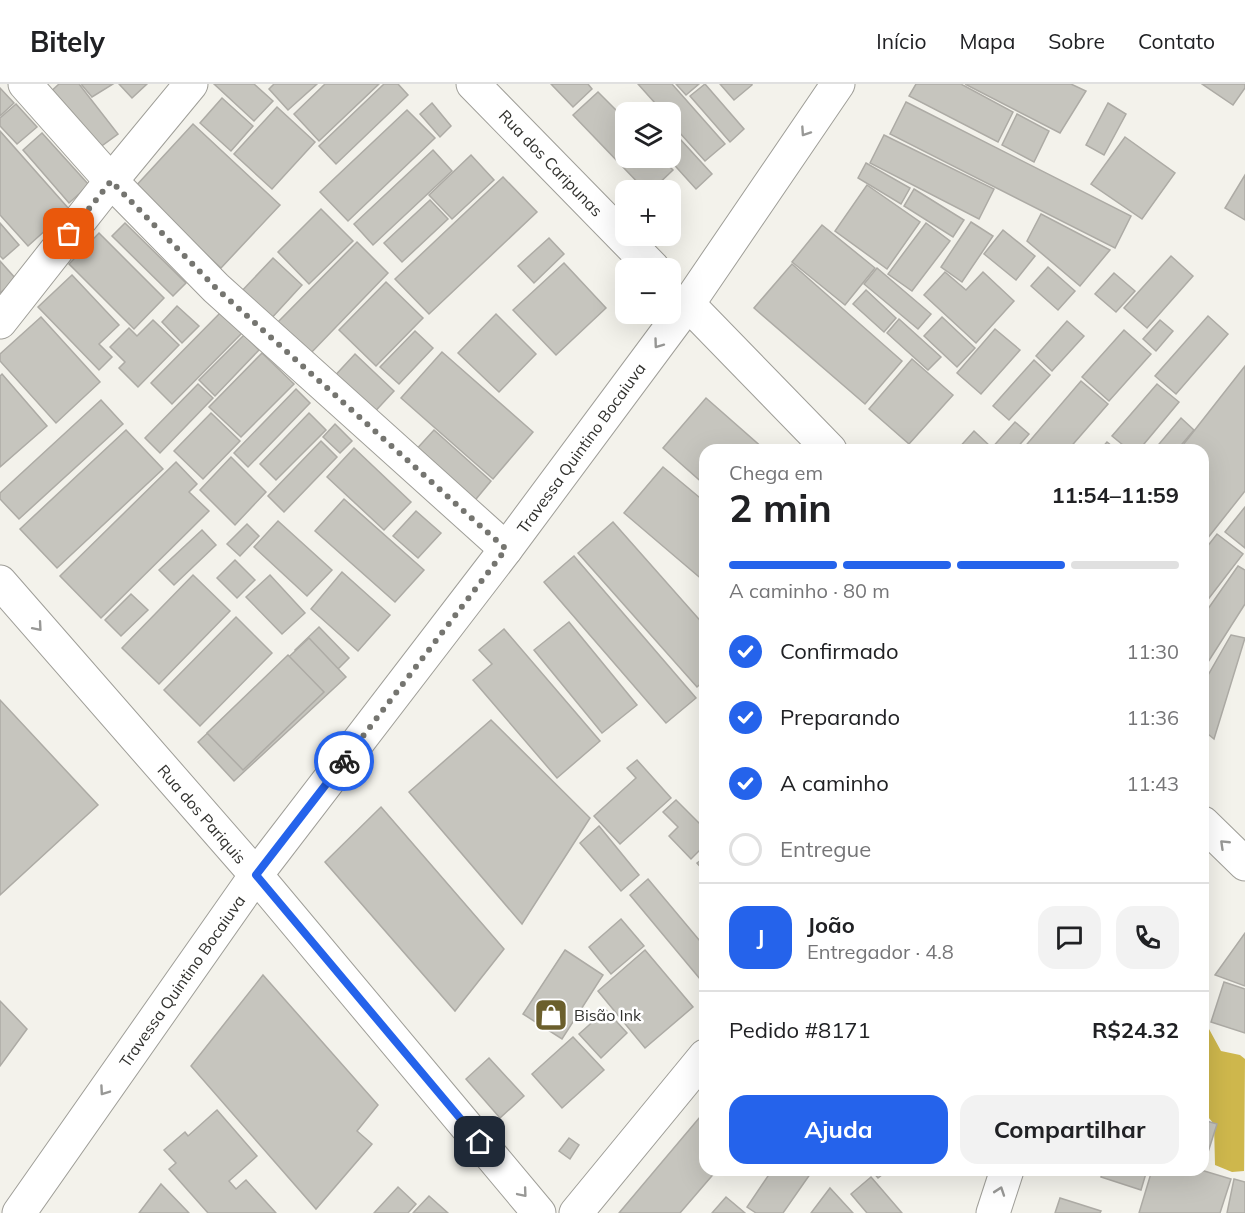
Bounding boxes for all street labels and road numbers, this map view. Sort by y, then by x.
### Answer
street label: Rua dos Caripunas [495,105,607,221]
street label: Travessa Quintino Bocaiuva [512,359,650,537]
street label: Rua dos Pariquis [154,760,251,868]
street label: Travessa Quintino Bocaiuva [115,891,249,1071]

